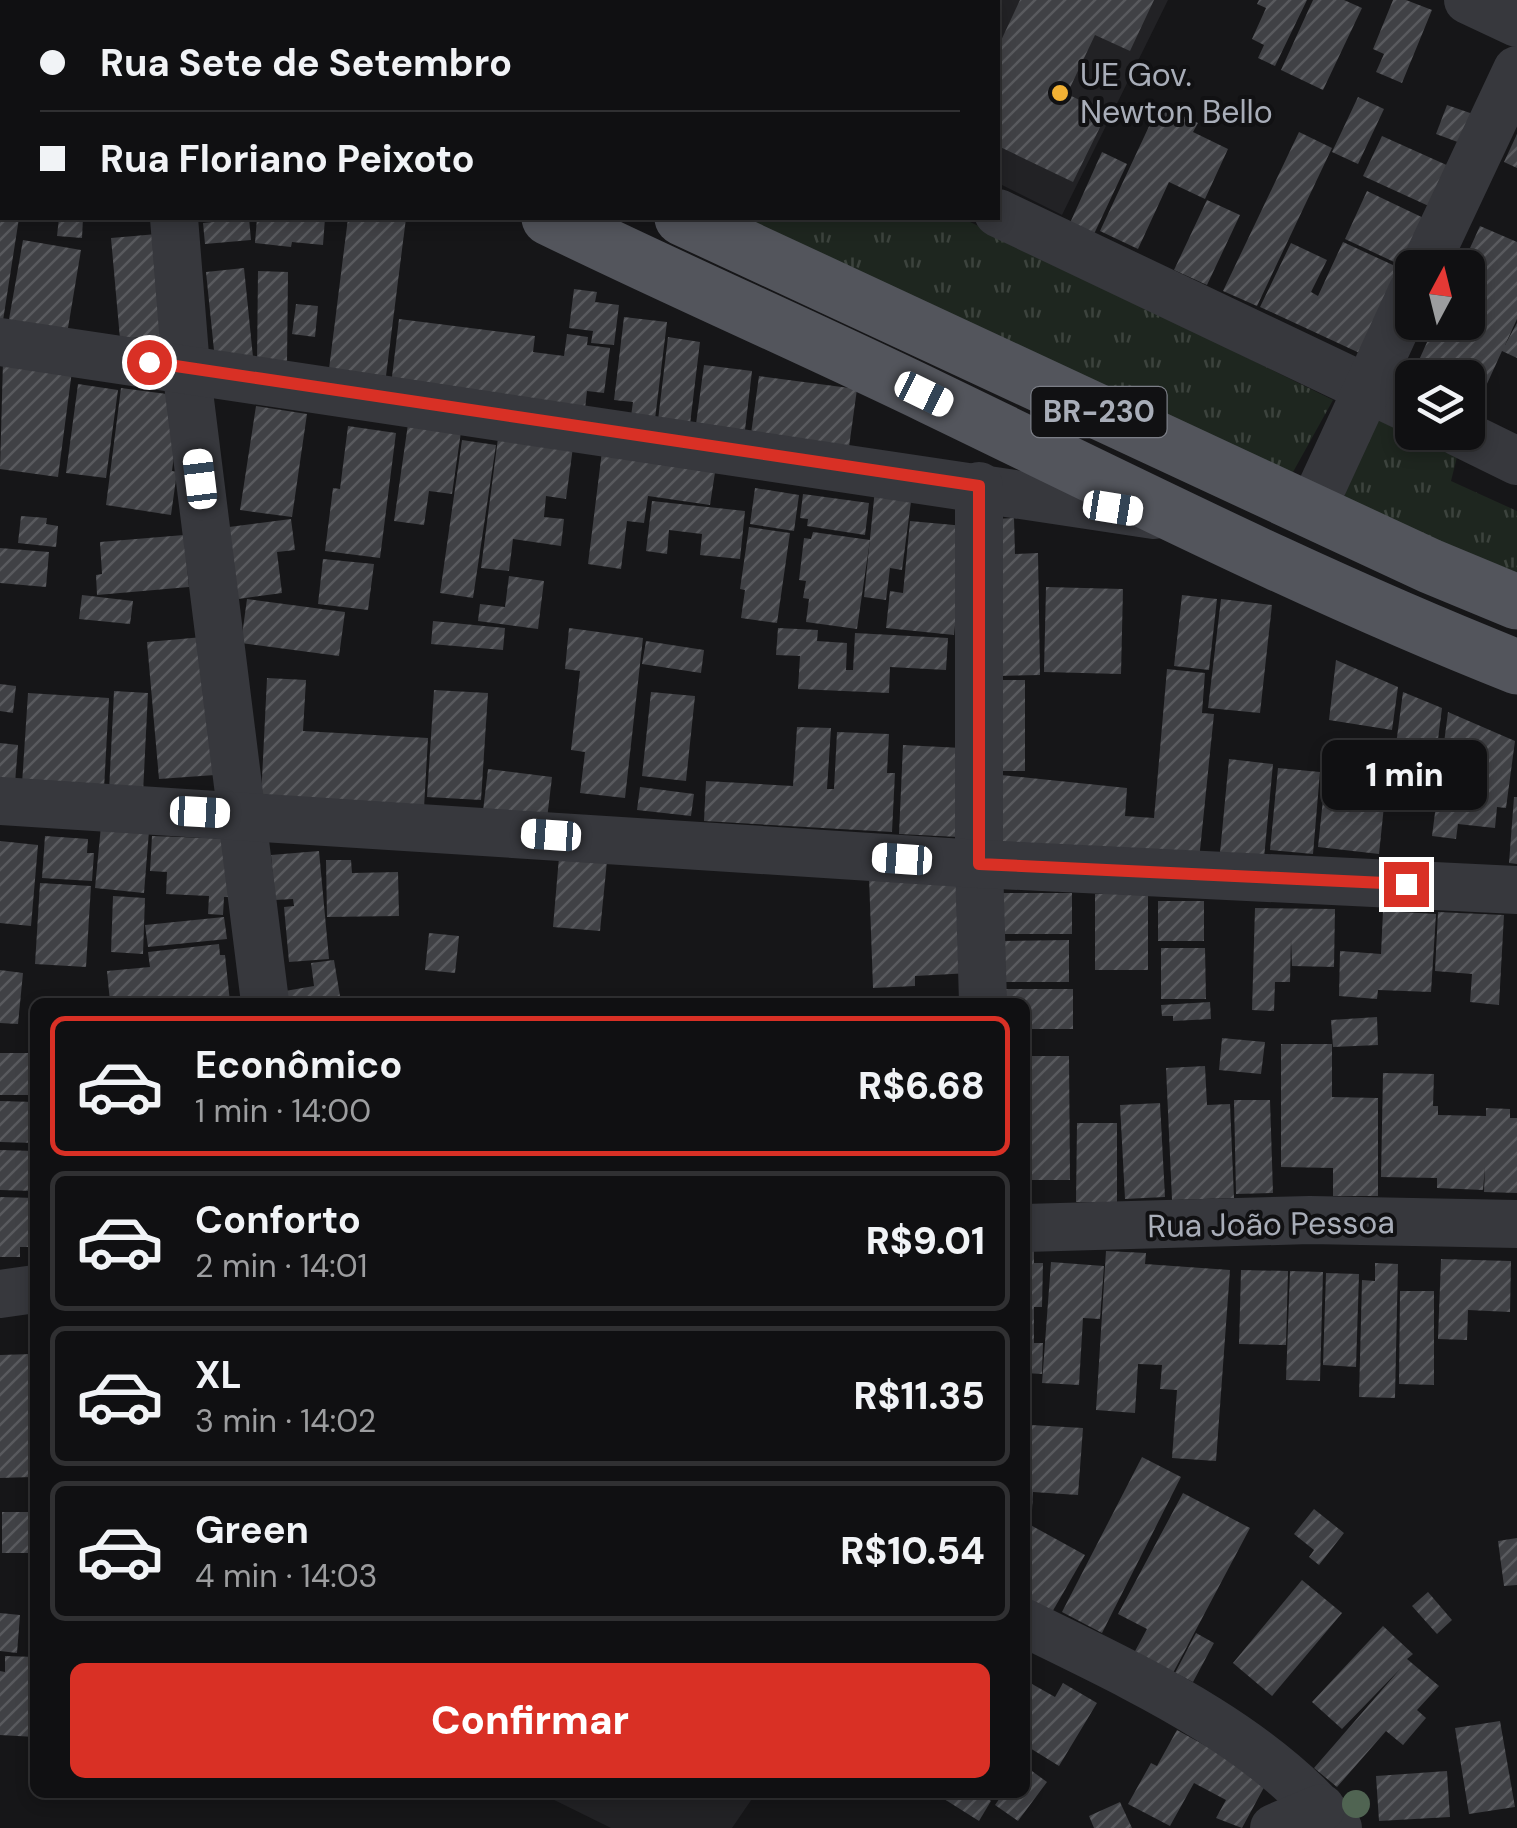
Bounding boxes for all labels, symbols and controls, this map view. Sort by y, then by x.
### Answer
text: Rua Sete de Setembro [100,38,512,88]
place label: UE Gov. Newton Bello [1080,54,1273,133]
marker: UE Gov. Newton Bello [1049,82,1071,104]
text: Rua Floriano Peixoto [100,134,475,184]
north arrow [1395,250,1485,340]
map controls [1395,250,1485,450]
route start [127,340,172,385]
button: layers [1395,360,1485,450]
car [890,367,958,421]
road number: BR-230 [1032,387,1166,437]
car [181,447,219,511]
car [1081,488,1145,528]
callout: 1 min [1324,739,1488,809]
text: 1 min [1365,754,1444,796]
car [169,795,231,829]
car [520,818,582,852]
car [871,842,933,876]
route end [1384,862,1429,907]
text: Econômico [195,1040,402,1090]
icon: car [75,1041,165,1131]
text: R$6.68 [858,1061,985,1111]
text: 1 min · 14:00 [195,1090,371,1132]
text: Conforto [195,1195,361,1245]
icon: car [75,1196,165,1286]
street label: Rua João Pessoa [1147,1201,1395,1247]
text: R$9.01 [866,1216,985,1266]
text: 2 min · 14:01 [195,1245,368,1287]
text: XL [195,1350,242,1400]
icon: car [75,1351,165,1441]
text: R$11.35 [853,1371,985,1421]
text: 3 min · 14:02 [195,1400,376,1442]
text: Green [195,1505,309,1555]
icon: car [75,1506,165,1596]
text: R$10.54 [840,1526,985,1576]
text: 4 min · 14:03 [195,1555,378,1597]
button: Confirmar [70,1663,990,1778]

